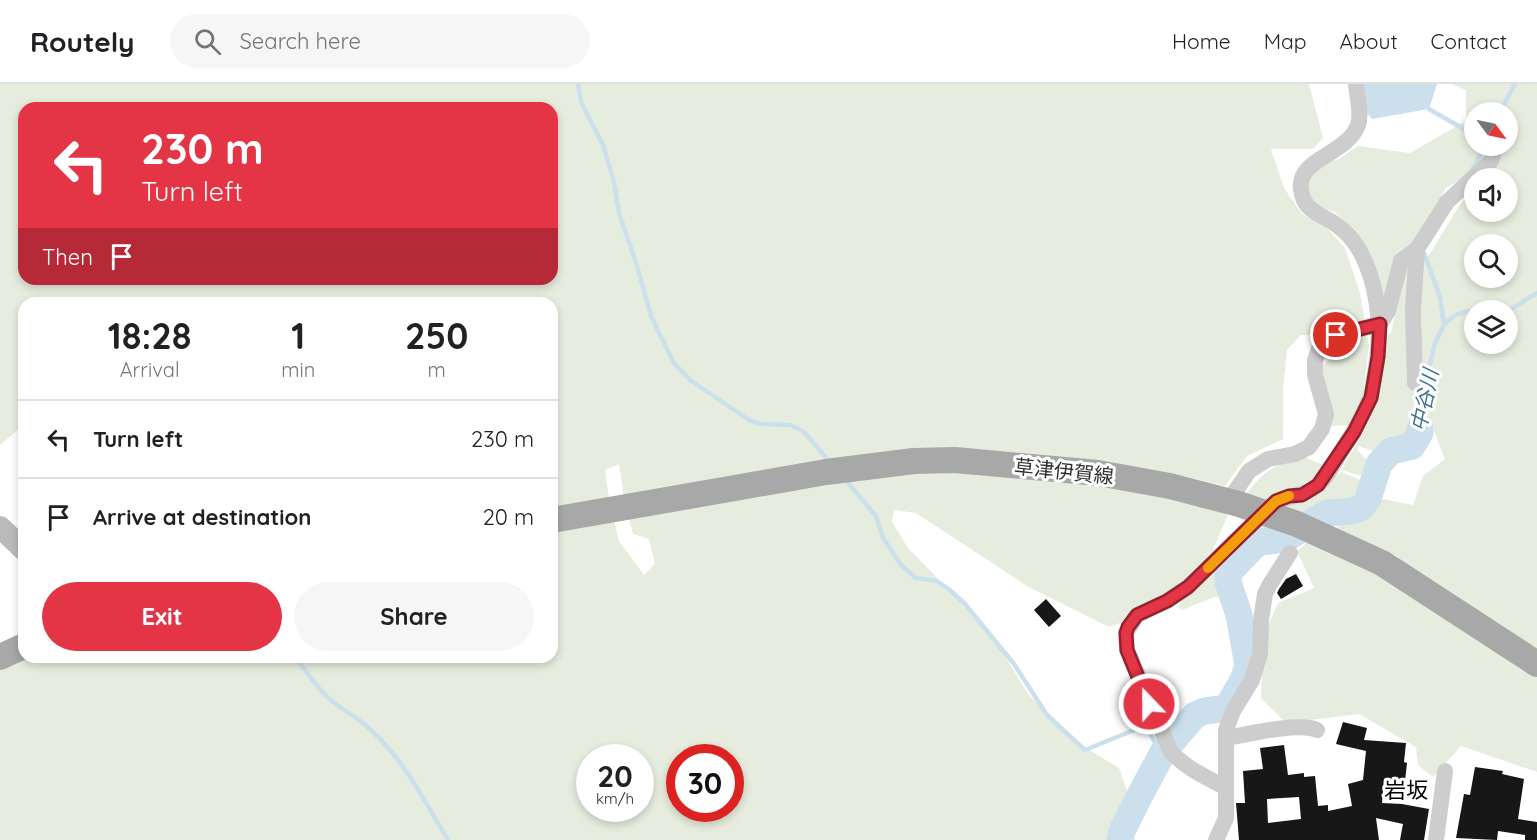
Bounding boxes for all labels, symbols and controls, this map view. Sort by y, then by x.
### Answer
search box [170,14,590,68]
text: Routely [30,24,134,59]
icon: search [191,25,224,58]
text: Search here [239,27,361,55]
text: Home [1172,28,1231,54]
text: Map [1264,28,1307,54]
text: About [1340,28,1398,54]
text: Contact [1431,28,1507,54]
north arrow [1464,102,1518,156]
map controls [1464,102,1518,354]
text: 230 m [141,122,264,175]
icon: left [42,126,120,204]
button: sound [1464,168,1518,222]
text: Turn left [141,174,243,208]
button: search [1464,234,1518,288]
icon: arrive [105,240,138,273]
text: Then [42,243,93,271]
button: layers [1464,300,1518,354]
pin [1310,309,1361,360]
text: 18:28 [108,313,191,358]
text: 1 [291,313,305,358]
text: 250 [405,313,468,358]
icon: arrive [1319,318,1352,351]
text: Arrival [120,357,180,382]
text: min [281,357,315,382]
text: m [427,357,446,382]
water label: 中谷川 [1405,365,1444,434]
icon: left [42,423,75,456]
text: Turn left [93,425,183,453]
text: 230 m [471,425,534,453]
street label: 草津伊賀線 [1013,453,1115,489]
icon: arrive [42,501,75,534]
text: Arrive at destination [93,503,311,531]
text: 20 m [483,503,534,531]
button: Exit [42,582,282,651]
button: Share [294,582,534,651]
position arrow [1117,672,1181,736]
speed limit sign: 30 [666,744,744,822]
text: 20 [597,757,633,795]
district label: 岩坂 [1384,776,1428,804]
text: km/h [596,789,634,808]

